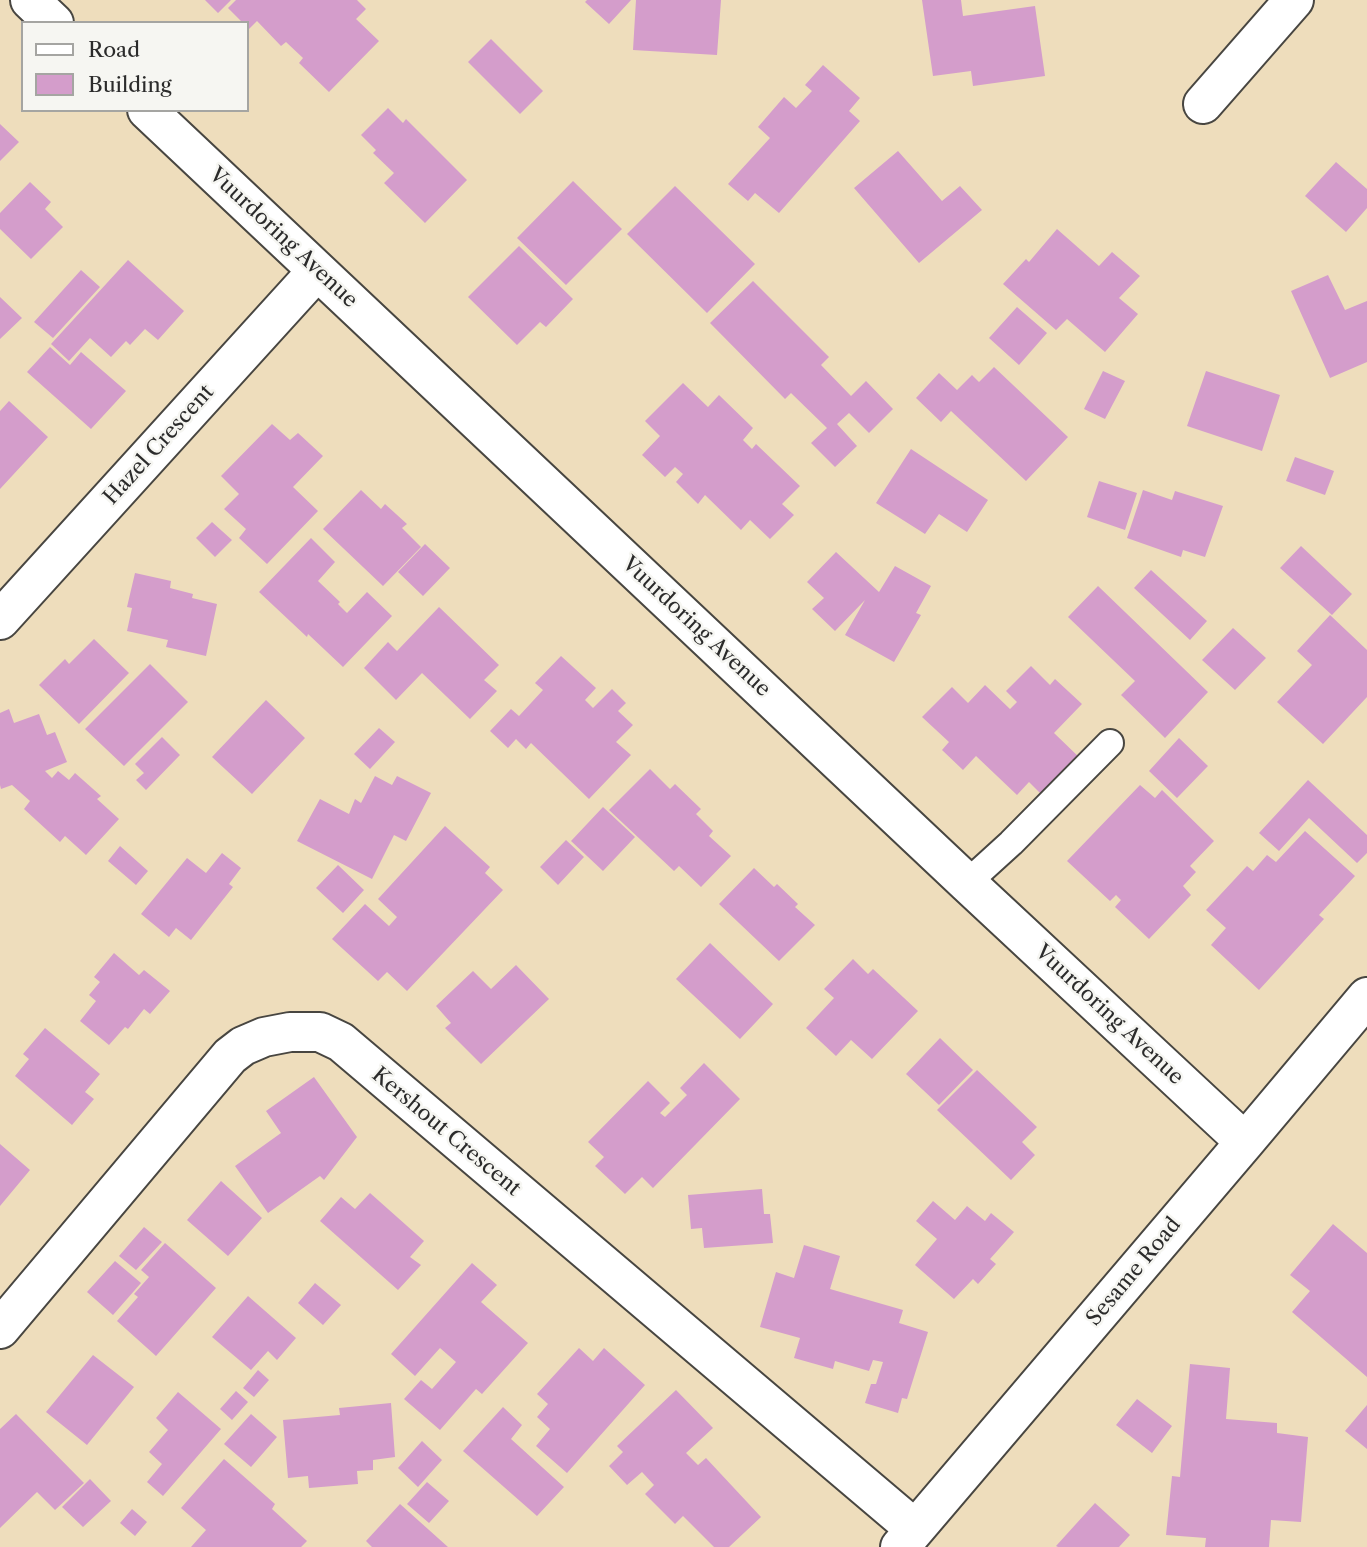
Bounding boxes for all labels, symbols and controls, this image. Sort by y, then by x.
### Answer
legend [21,21,248,112]
text: Road [88,37,140,62]
text: Building [88,72,172,97]
street label: Vuurdoring Avenue [204,163,362,313]
street label: Hazel Crescent [99,380,219,510]
street label: Vuurdoring Avenue [617,552,775,702]
street label: Vuurdoring Avenue [1030,940,1188,1090]
street label: Kershout Crescent [366,1062,526,1202]
street label: Sesame Road [1081,1213,1187,1331]

